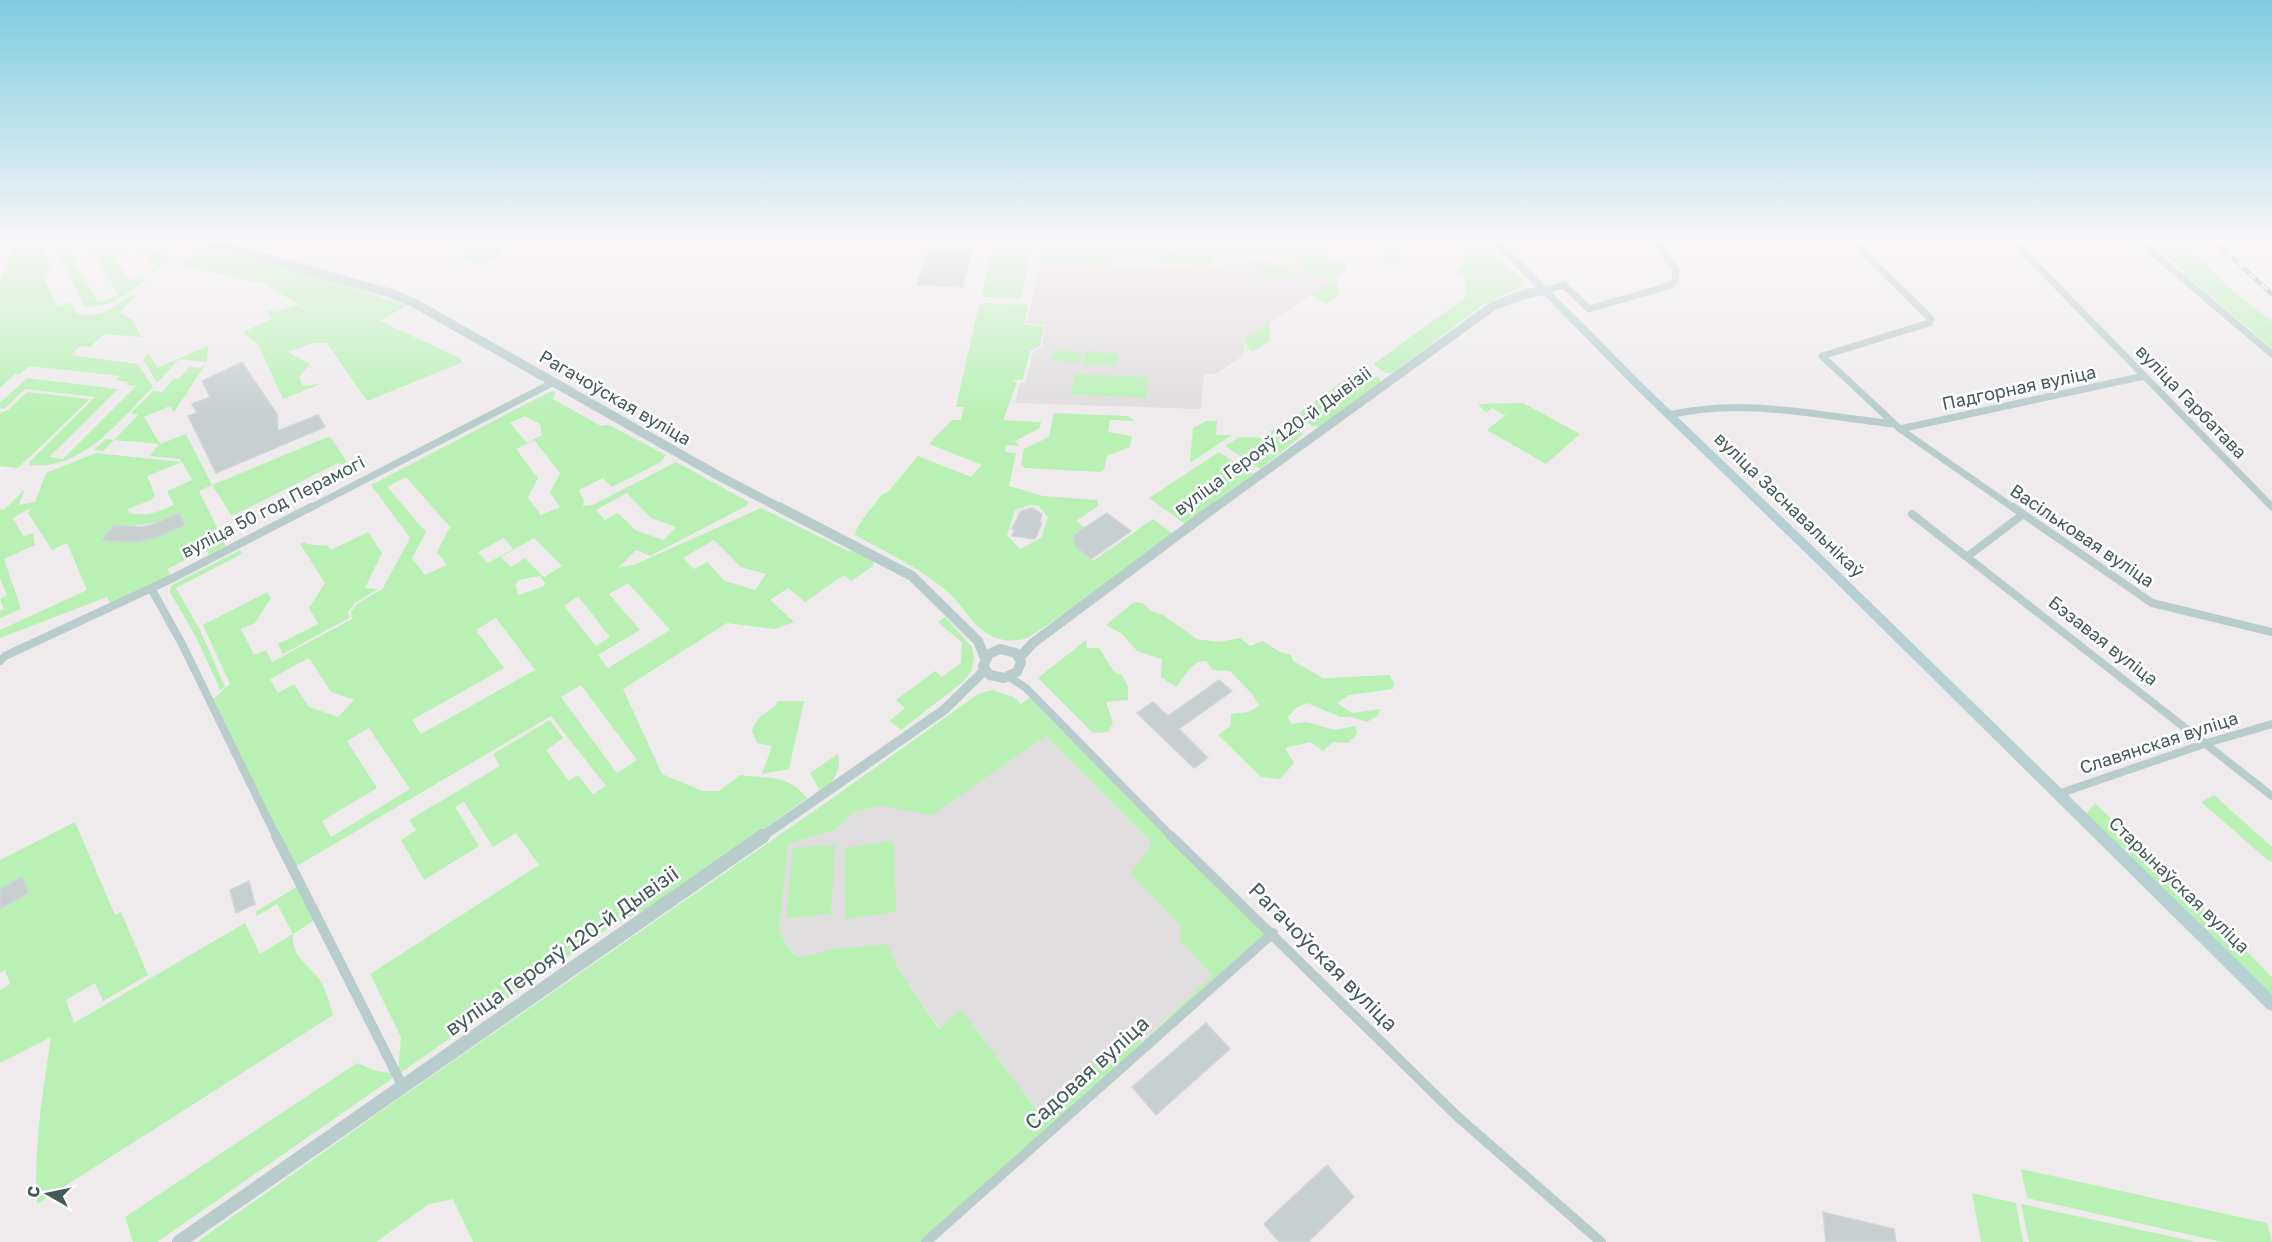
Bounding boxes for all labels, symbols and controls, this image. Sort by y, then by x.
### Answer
street label: вуліца Гарбатава [2132,340,2252,463]
street label: Рагачоўская вуліца [536,345,695,450]
street label: Падгорная вуліца [1940,360,2098,414]
street label: вуліца Герояў 120-й Дывізіі [1169,361,1376,519]
street label: вуліца Заснавальнікаў [1710,427,1869,582]
street label: вуліца 50 год Перамогі [177,450,368,562]
street label: Васільковая вуліца [2006,479,2159,592]
street label: Бэзавая вуліца [2044,591,2163,690]
street label: Славянская вуліца [2077,706,2241,778]
street label: Старынаўская вуліца [2105,811,2255,957]
street label: вуліца Герояў 120-й Дывізіі [440,860,683,1041]
street label: Рагачоўская вуліца [1244,876,1404,1036]
street label: Садовая вуліца [1019,1010,1154,1135]
north arrow [18,1164,78,1224]
text: С [22,1184,44,1199]

